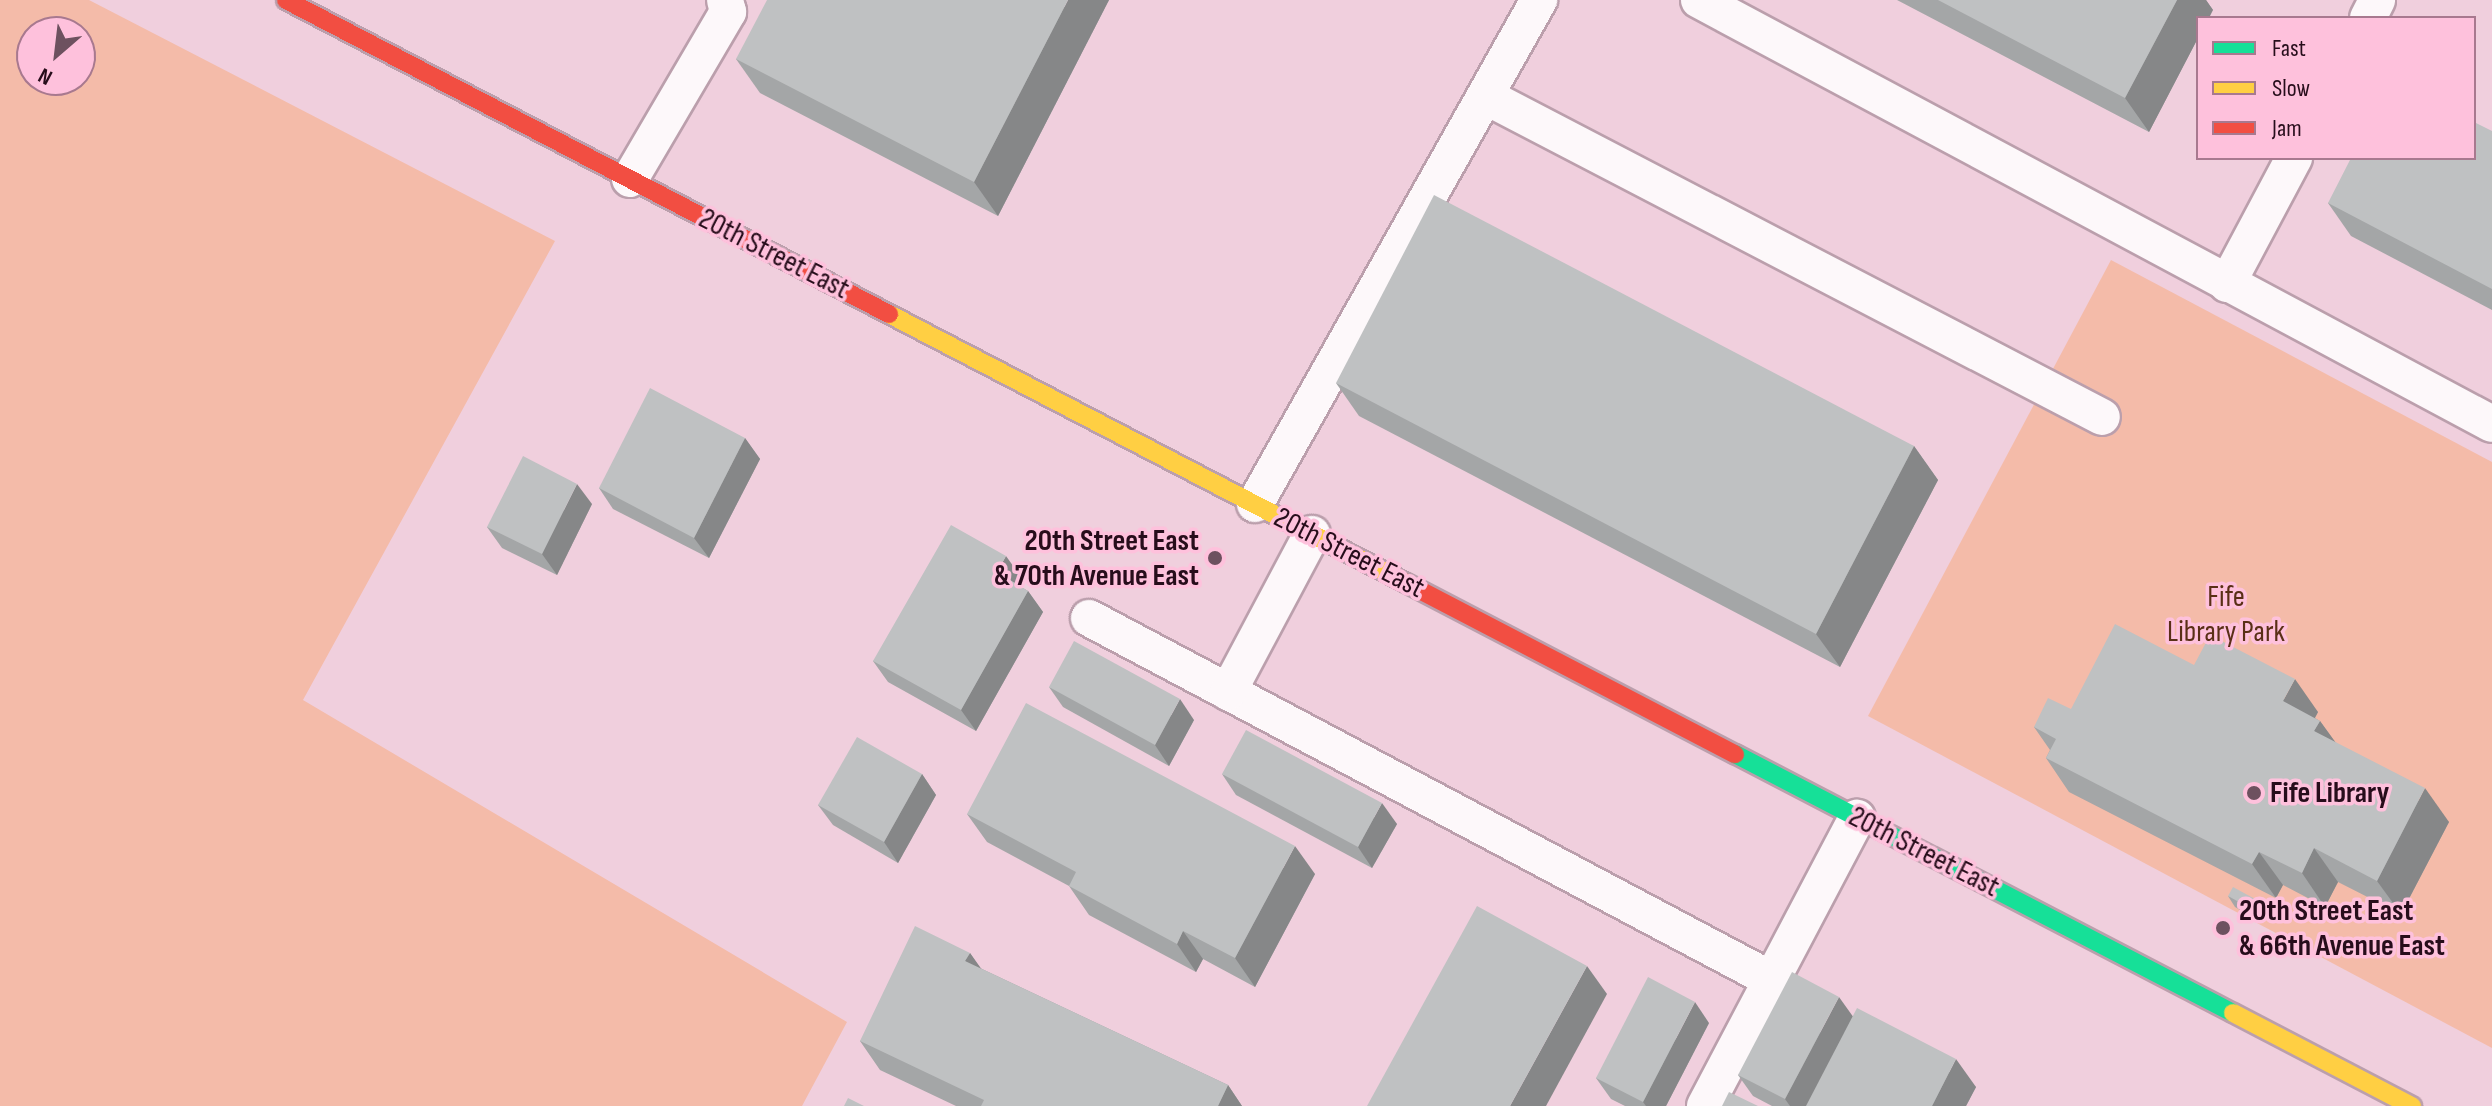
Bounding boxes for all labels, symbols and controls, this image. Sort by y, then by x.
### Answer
north arrow [16,16,96,96]
legend [2196,16,2476,160]
text: Fast [2272,34,2306,63]
text: N [34,61,57,91]
text: Slow [2272,74,2310,103]
text: Jam [2272,114,2302,143]
street label: 20th Street East [693,201,855,307]
street label: 20th Street East [1268,500,1430,606]
place label: 20th Street East & 70th Avenue East [994,523,1199,594]
marker: 20th Street East & 70th Avenue East [1206,549,1224,567]
park label: Fife Library Park [2167,579,2285,650]
place label: Fife Library [2270,775,2389,811]
marker: Fife Library [2245,784,2263,802]
street label: 20th Street East [1843,799,2005,905]
place label: 20th Street East & 66th Avenue East [2239,893,2445,964]
marker: 20th Street East & 66th Avenue East [2214,919,2232,937]

